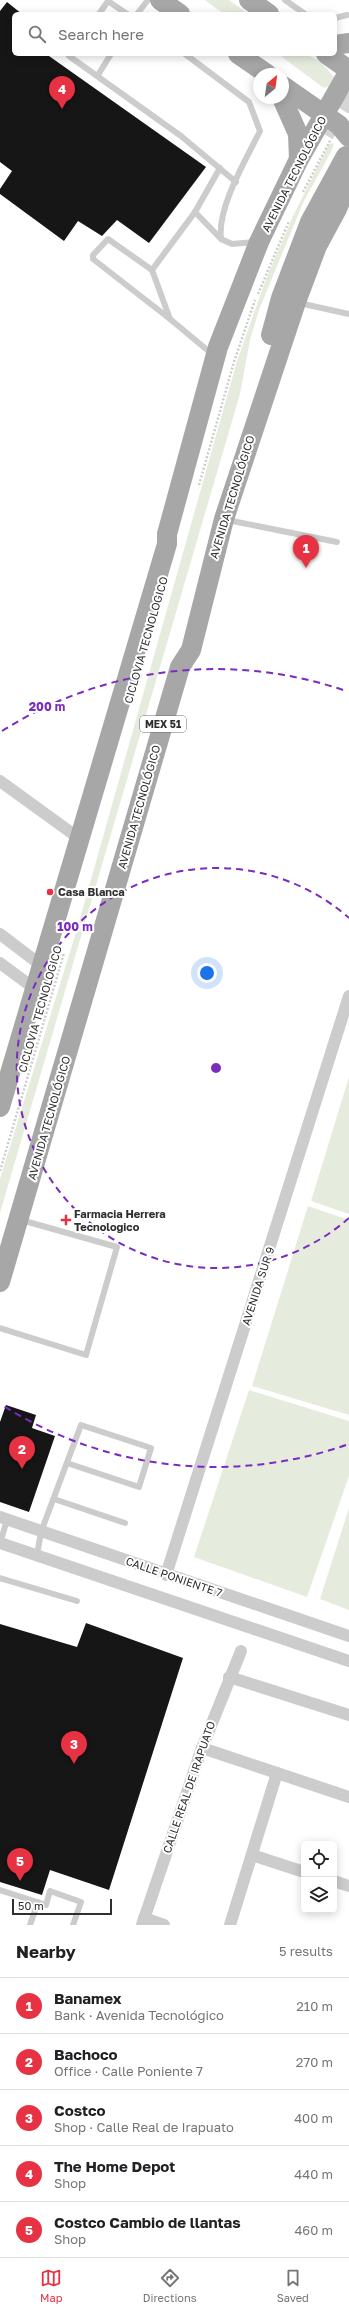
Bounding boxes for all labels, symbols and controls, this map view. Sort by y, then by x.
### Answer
search box [12,12,337,56]
icon: search [26,23,48,45]
text: Search here [58,25,144,43]
north arrow [253,68,289,104]
pin: 4 [49,76,75,109]
street label: AVENIDA TECNOLÓGICO [259,114,328,234]
street label: AVENIDA TECNOLÓGICO [207,434,256,560]
pin: 1 [293,535,319,568]
street label: CICLOVIA TECNOLOGICO [121,575,170,705]
text: 200 m [29,699,65,714]
road number: MEX 51 [140,716,186,732]
street label: AVENIDA TECNOLÓGICO [115,743,162,870]
place label: Casa Blanca [58,885,125,898]
marker: Casa Blanca [45,887,55,897]
text: 100 m [57,919,93,934]
street label: CICLOVIA TECNOLOGICO [15,944,64,1074]
your location [197,963,217,983]
street label: AVENIDA TECNOLÓGICO [25,1054,72,1181]
centre of rings [209,1061,223,1075]
place label: Farmacia Herrera Tecnologico [74,1207,166,1233]
marker: Farmacia Herrera Tecnologico [61,1215,71,1225]
street label: AVENIDA SUR 9 [239,1245,276,1327]
pin: 2 [9,1436,35,1469]
street label: CALLE PONIENTE 7 [124,1554,224,1599]
street label: CALLE REAL DE IRAPUATO [160,1719,217,1855]
pin: 3 [61,1731,87,1764]
map controls [301,1841,337,1913]
button: locate [301,1841,337,1877]
pin: 5 [7,1848,33,1881]
button: layers [301,1877,337,1913]
scale bar [12,1897,112,1916]
text: 50 m [18,1899,44,1912]
text: Nearby [16,1941,76,1962]
text: 5 results [279,1943,333,1959]
text: Banamex [54,1989,121,2007]
text: 1 [26,1998,32,2014]
text: 210 m [296,1998,333,2014]
text: Bank · Avenida Tecnológico [54,2007,224,2023]
text: Bachoco [54,2045,118,2063]
text: 2 [25,2054,33,2070]
text: 270 m [296,2054,333,2070]
text: Office · Calle Poniente 7 [54,2063,203,2079]
text: Costco [54,2101,106,2119]
text: 3 [25,2110,33,2126]
text: 400 m [294,2110,333,2126]
text: Shop · Calle Real de Irapuato [54,2119,234,2135]
text: The Home Depot [54,2157,175,2175]
text: 4 [25,2166,33,2182]
text: 440 m [294,2166,333,2182]
text: Shop [54,2175,86,2191]
text: Costco Cambio de llantas [54,2213,241,2231]
text: 5 [25,2222,33,2238]
text: 460 m [294,2222,333,2238]
text: Shop [54,2231,86,2247]
tab: Map [40,2267,63,2304]
tab: Directions [143,2267,197,2304]
tab: Saved [277,2267,309,2304]

